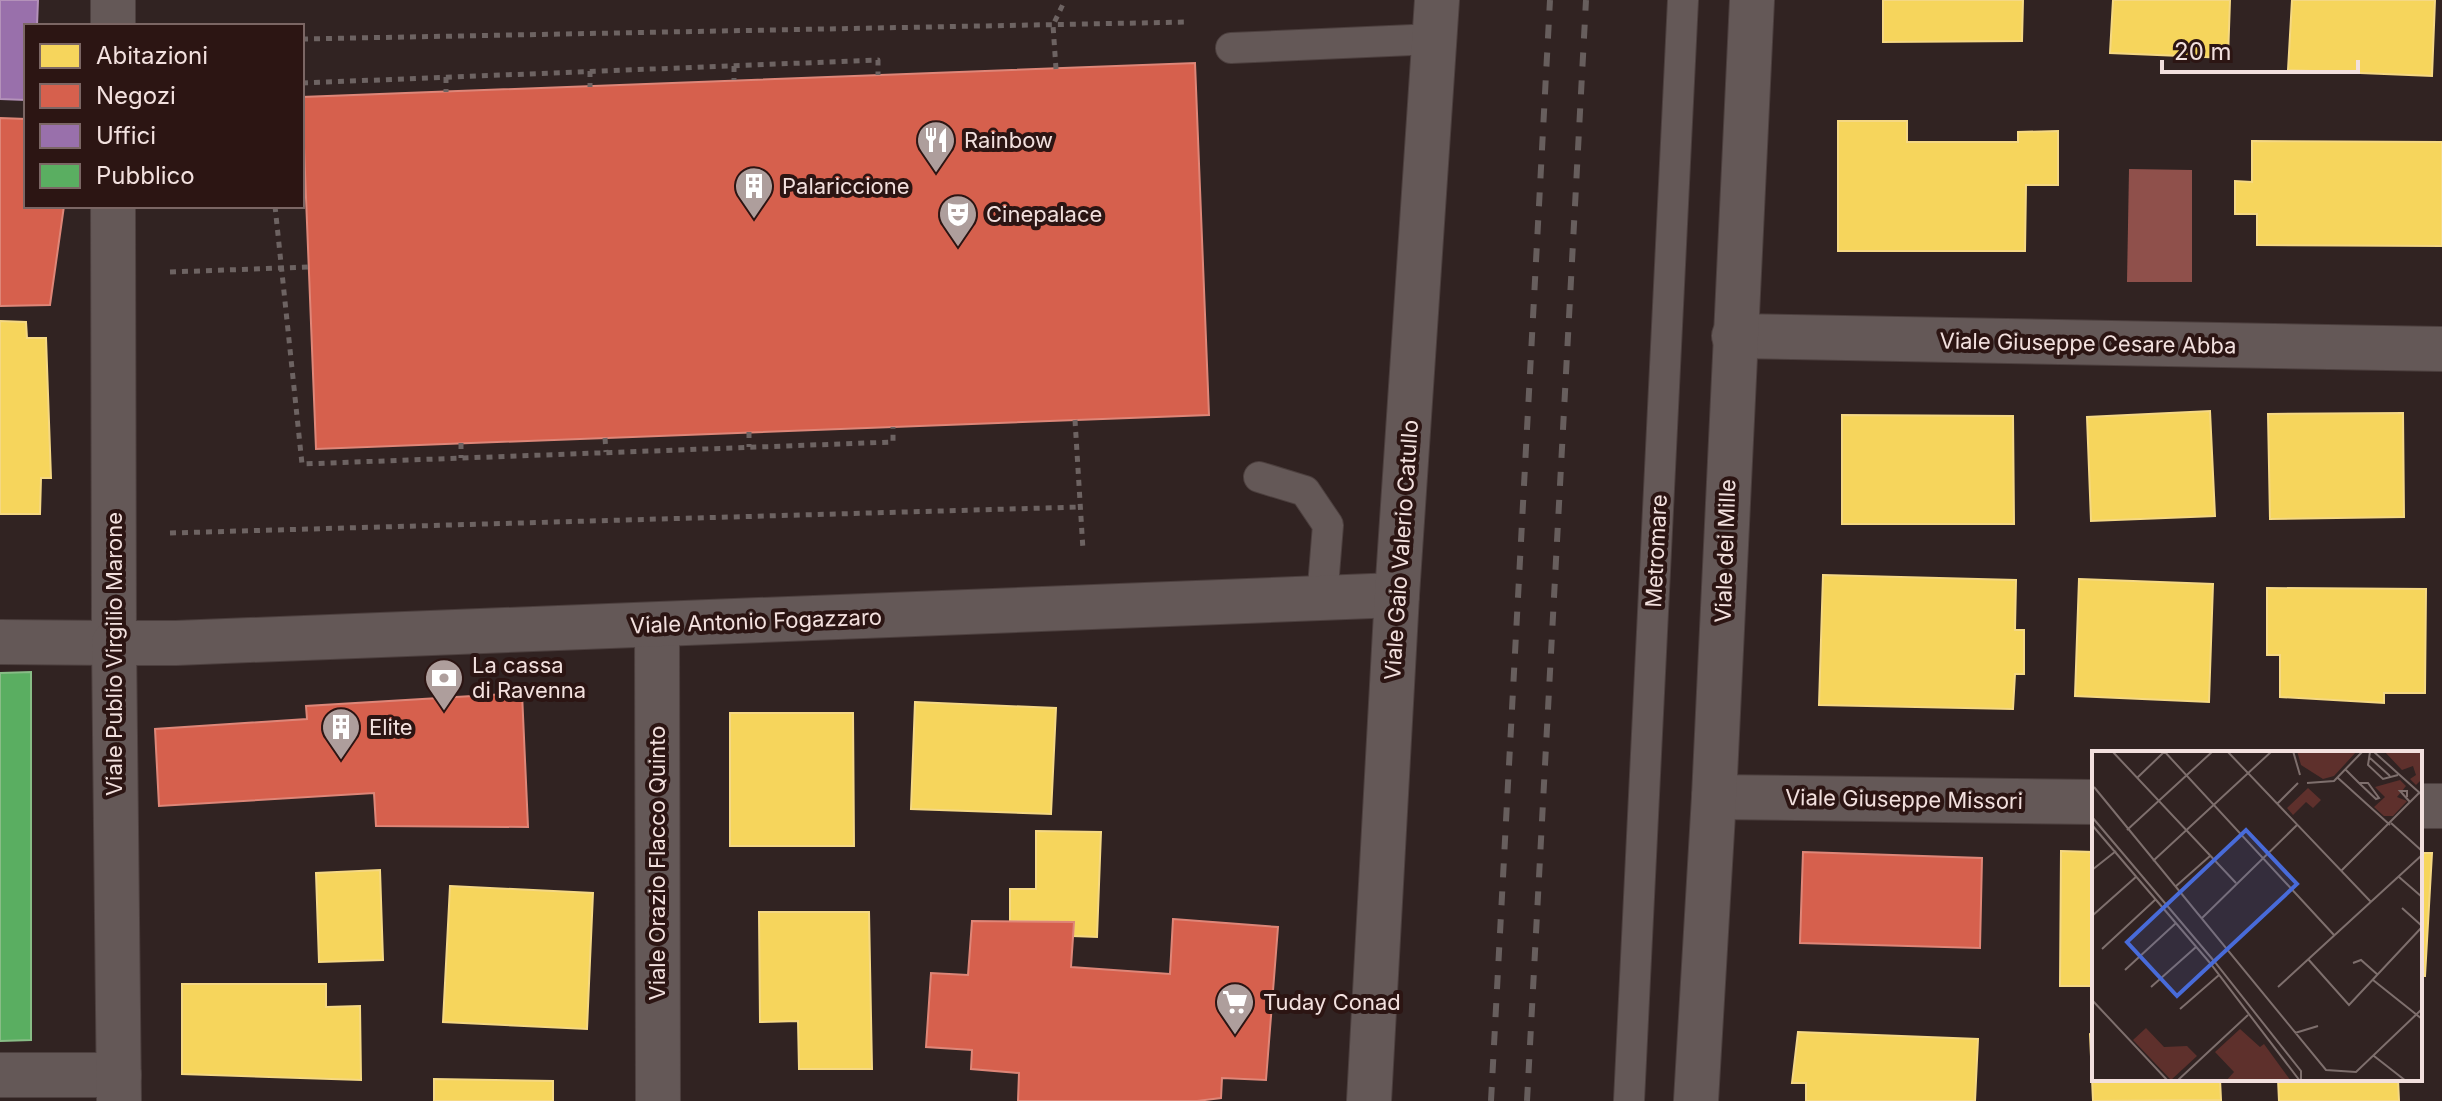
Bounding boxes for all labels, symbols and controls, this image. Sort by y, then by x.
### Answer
legend [24,24,304,208]
scale bar [2162,24,2358,74]
text: 20 m [2174,37,2232,66]
text: Abitazioni [96,41,208,70]
text: Negozi [96,81,176,110]
restaurant icon: Rainbow [915,119,957,174]
text: Uffici [96,121,156,150]
place label: Rainbow [964,127,1053,153]
text: Pubblico [96,161,195,190]
building icon: Palariccione [733,165,775,220]
place label: Palariccione [782,173,910,199]
theatre icon: Cinepalace [937,193,979,248]
place label: Cinepalace [986,201,1102,227]
street label: Viale Giuseppe Cesare Abba [1939,327,2237,359]
street label: Viale Gaio Valerio Catullo [1379,419,1423,681]
street label: Viale dei Mille [1710,479,1740,623]
street label: Metromare [1640,494,1672,608]
street label: Viale Publio Virgilio Marone [101,512,127,796]
street label: Viale Antonio Fogazzaro [630,604,882,638]
place label: La cassa di Ravenna [472,652,586,703]
bank icon: La cassa di Ravenna [423,657,465,712]
building icon: Elite [320,706,362,761]
place label: Elite [369,714,413,740]
street label: Viale Orazio Flacco Quinto [644,725,670,1001]
inset map [2092,751,2422,1081]
street label: Viale Giuseppe Missori [1785,784,2023,814]
supermarket icon: Tuday Conad [1214,981,1256,1036]
place label: Tuday Conad [1263,989,1401,1015]

